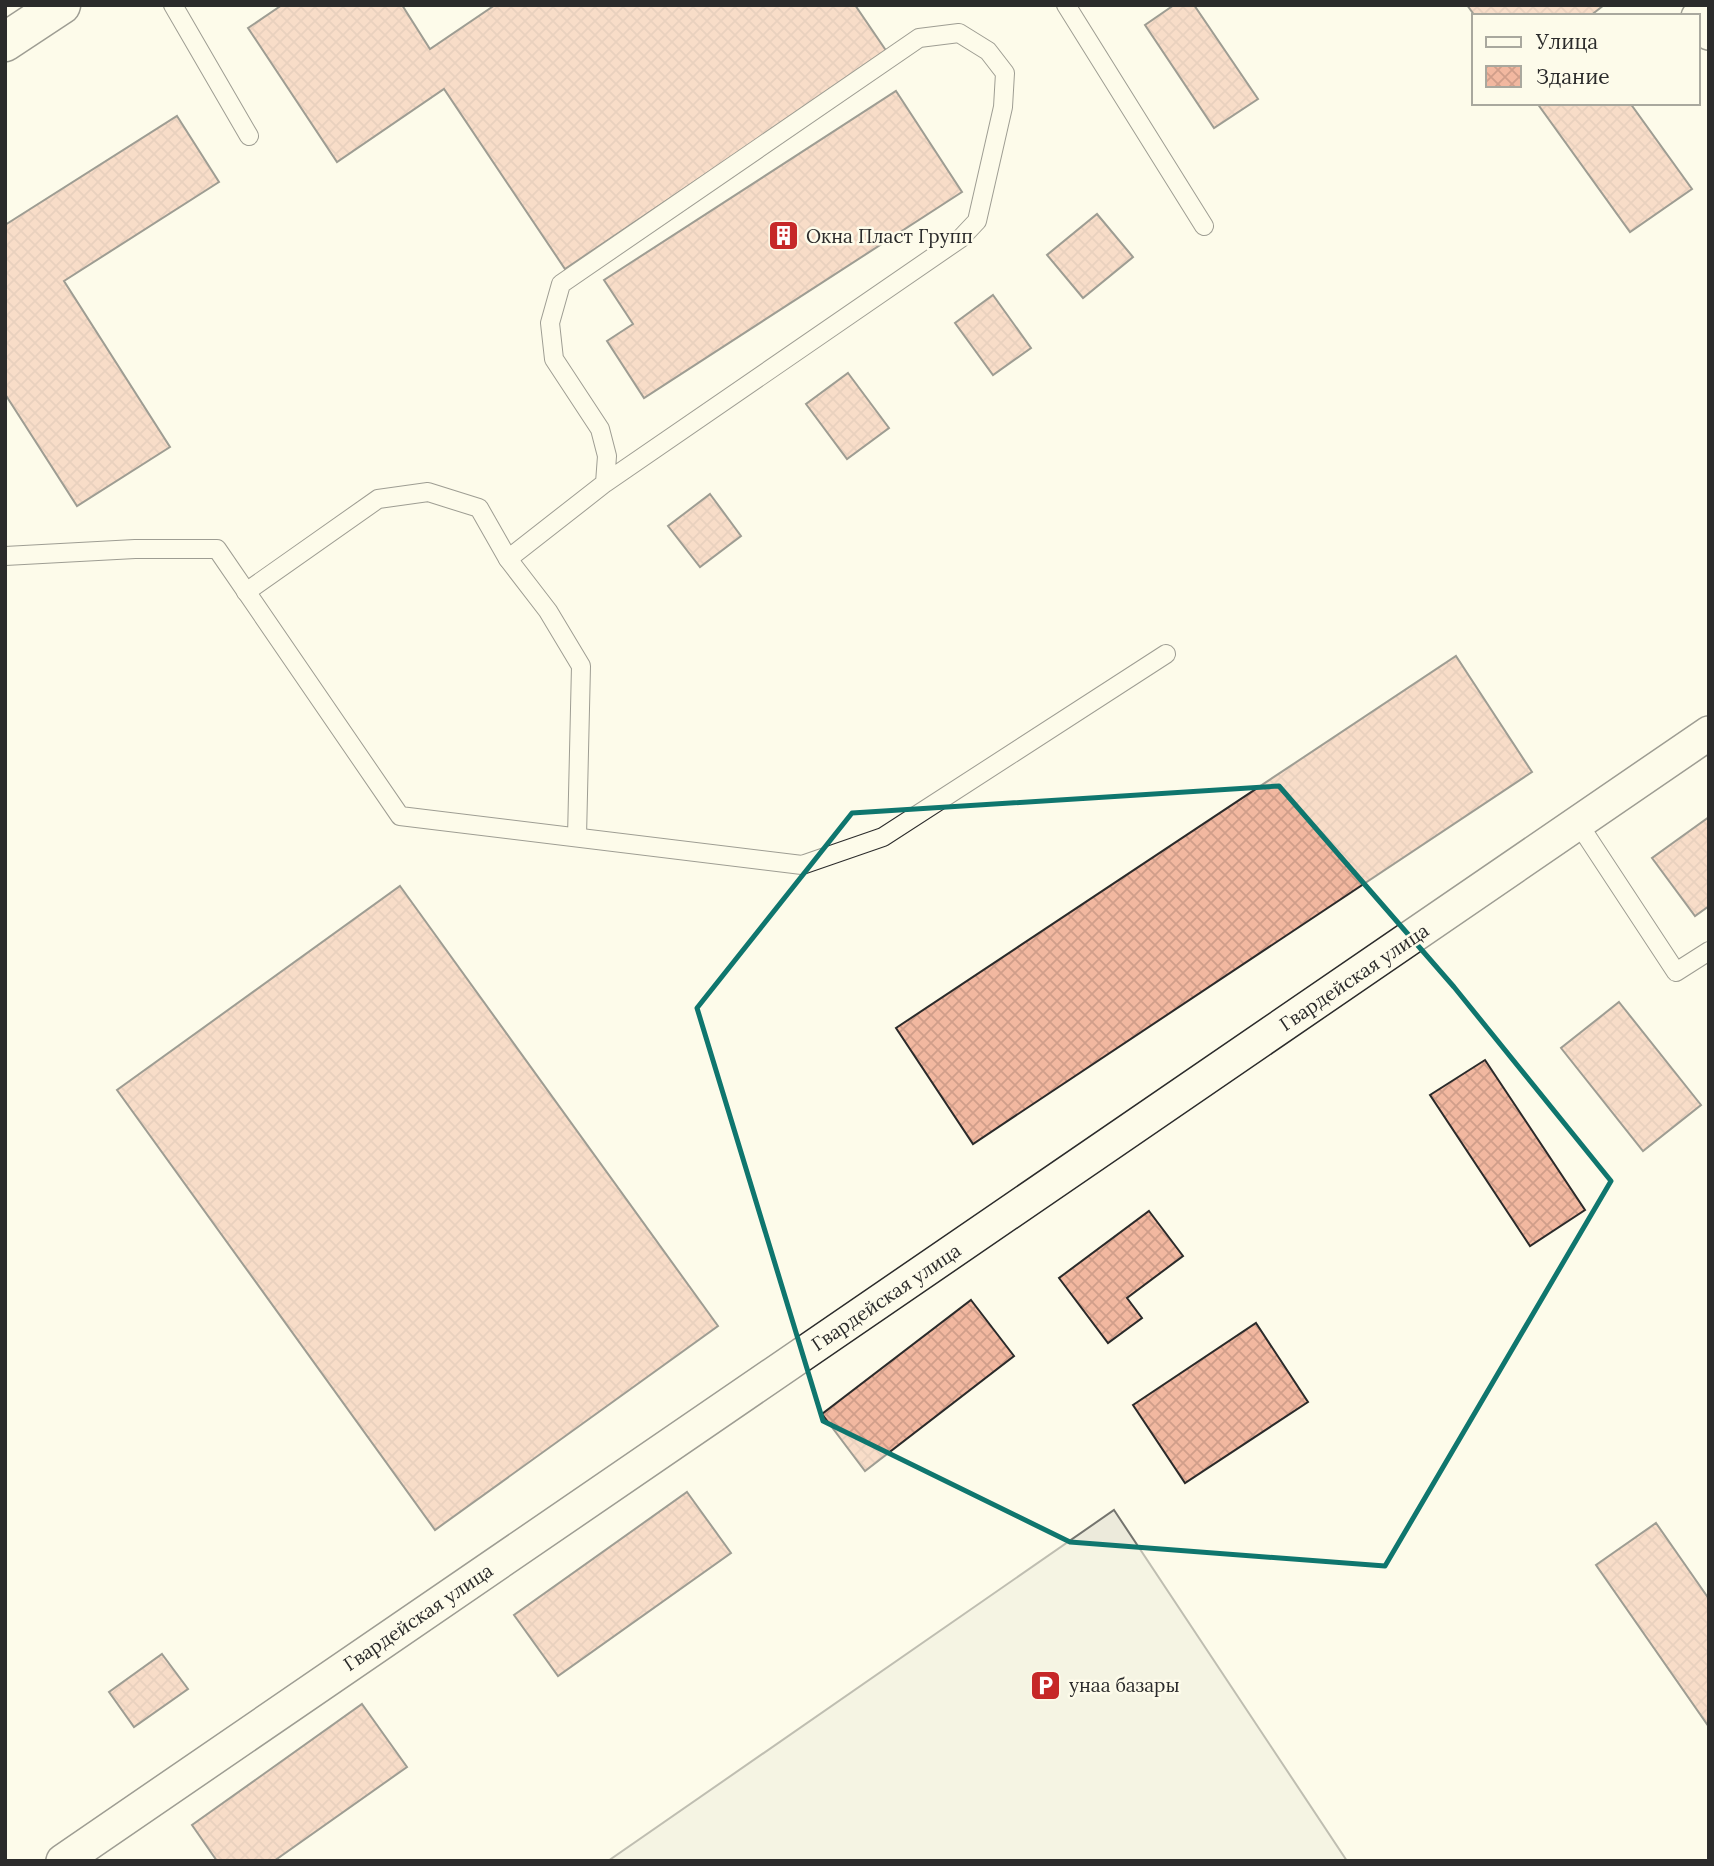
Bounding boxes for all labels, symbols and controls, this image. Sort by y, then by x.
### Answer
legend [1472,14,1700,105]
text: Улица [1535,28,1598,55]
text: Здание [1536,63,1610,90]
building icon: Окна Пласт Групп [766,219,800,253]
place label: Окна Пласт Групп [806,224,973,248]
street label: Гвардейская улица [1275,918,1433,1036]
street label: Гвардейская улица [807,1238,965,1356]
street label: Гвардейская улица [339,1558,497,1676]
parking icon: унаа базары [1029,1668,1063,1702]
place label: унаа базары [1069,1673,1180,1697]

